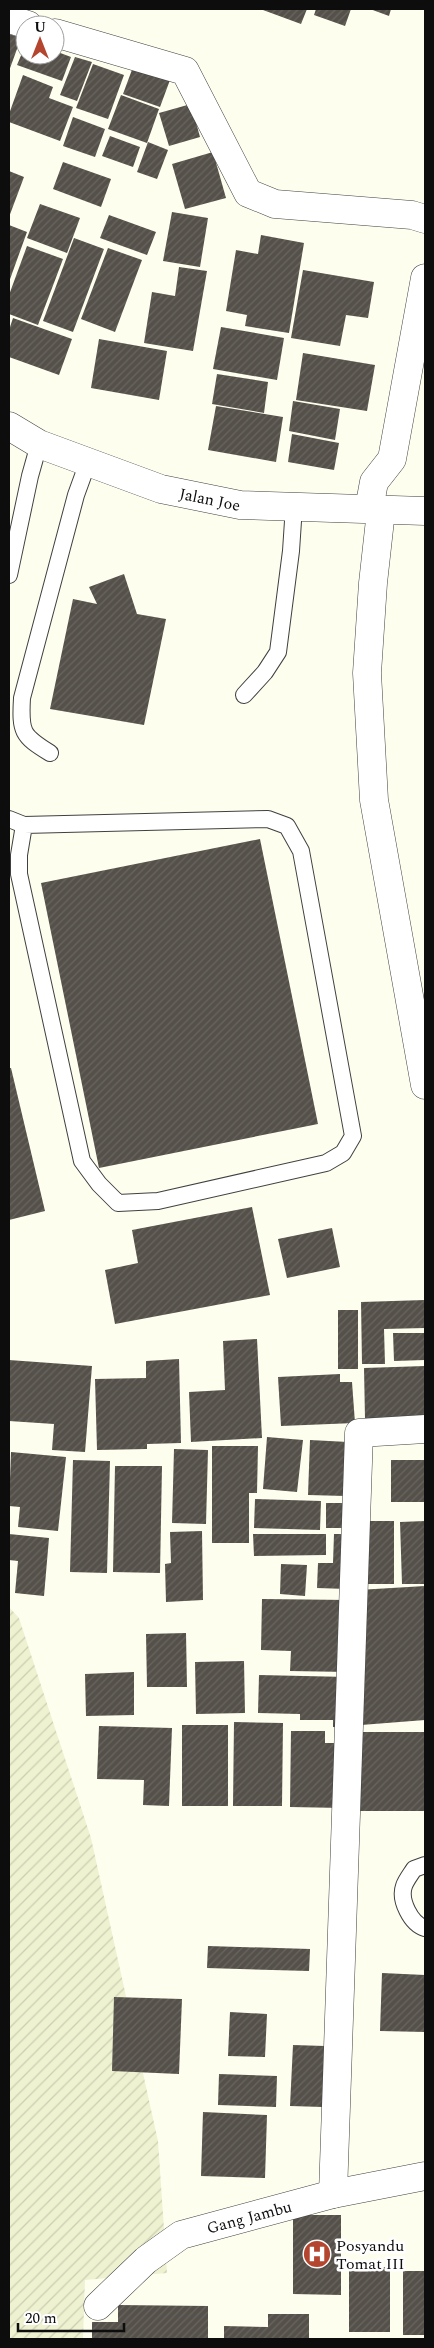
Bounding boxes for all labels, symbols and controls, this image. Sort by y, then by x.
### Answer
north arrow [15,15,65,65]
text: U [34,17,46,38]
street label: Jalan Joe [177,482,242,518]
street label: Gang Jambu [204,2195,295,2241]
place label: Posyandu Tomat III [336,2234,405,2276]
hospital icon: Posyandu Tomat III [302,2239,332,2269]
scale bar [18,2300,124,2332]
text: 20 m [25,2307,57,2330]

